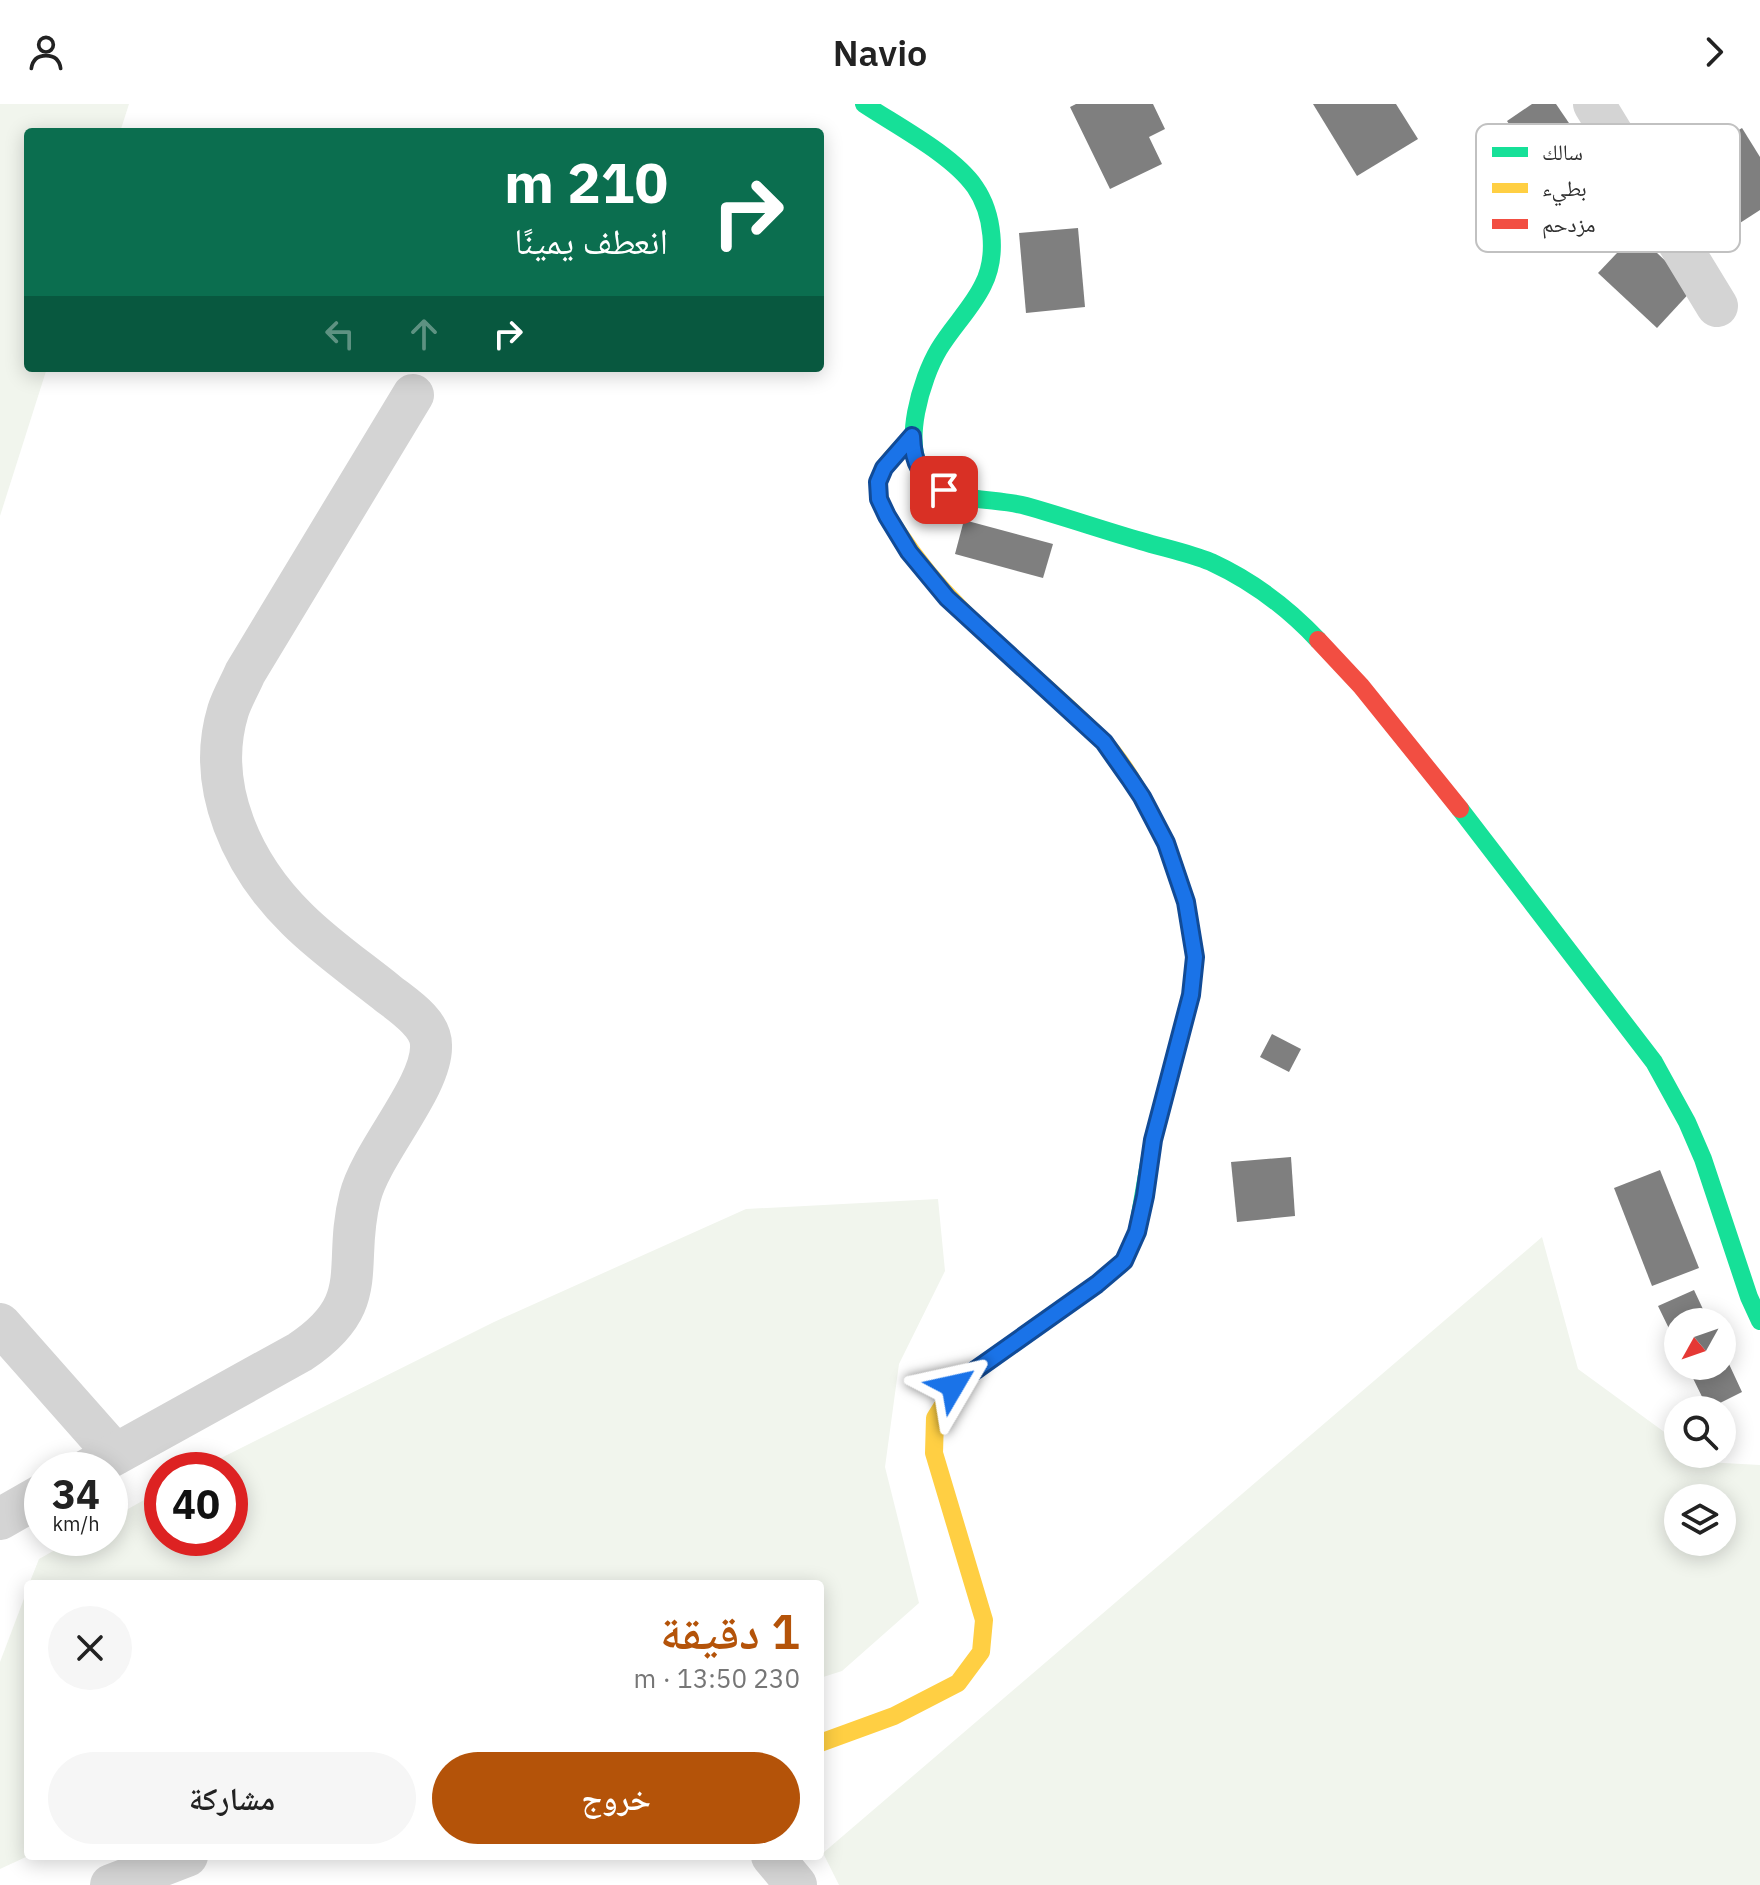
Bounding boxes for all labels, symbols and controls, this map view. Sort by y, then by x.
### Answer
text: Navio [833,29,927,76]
icon: person [24,30,68,74]
icon: forward [1692,30,1736,74]
legend [1476,124,1740,252]
text: سالك [1542,137,1583,166]
text: 210 m [504,146,668,218]
icon: right [696,160,800,264]
text: بطيء [1542,173,1587,206]
text: مزدحم [1542,209,1596,239]
text: انعطف يمينًا [514,217,668,264]
icon: left [318,312,362,356]
icon: ahead [402,312,446,356]
icon: right [486,312,530,356]
pin [910,456,978,524]
icon: arrive [922,468,966,512]
north arrow [1664,1308,1736,1380]
map controls [1664,1308,1736,1556]
position arrow [911,1344,995,1428]
button: search [1664,1396,1736,1468]
speed limit sign: 40 [144,1452,248,1556]
text: 34 [52,1468,100,1520]
button: layers [1664,1484,1736,1556]
text: km/h [52,1510,100,1537]
text: 1 دقيقة [660,1600,800,1662]
button: close [48,1606,132,1690]
text: 230 m · 13:50 [634,1661,800,1695]
button: مشاركة [48,1752,416,1844]
button: خروج [432,1752,800,1844]

